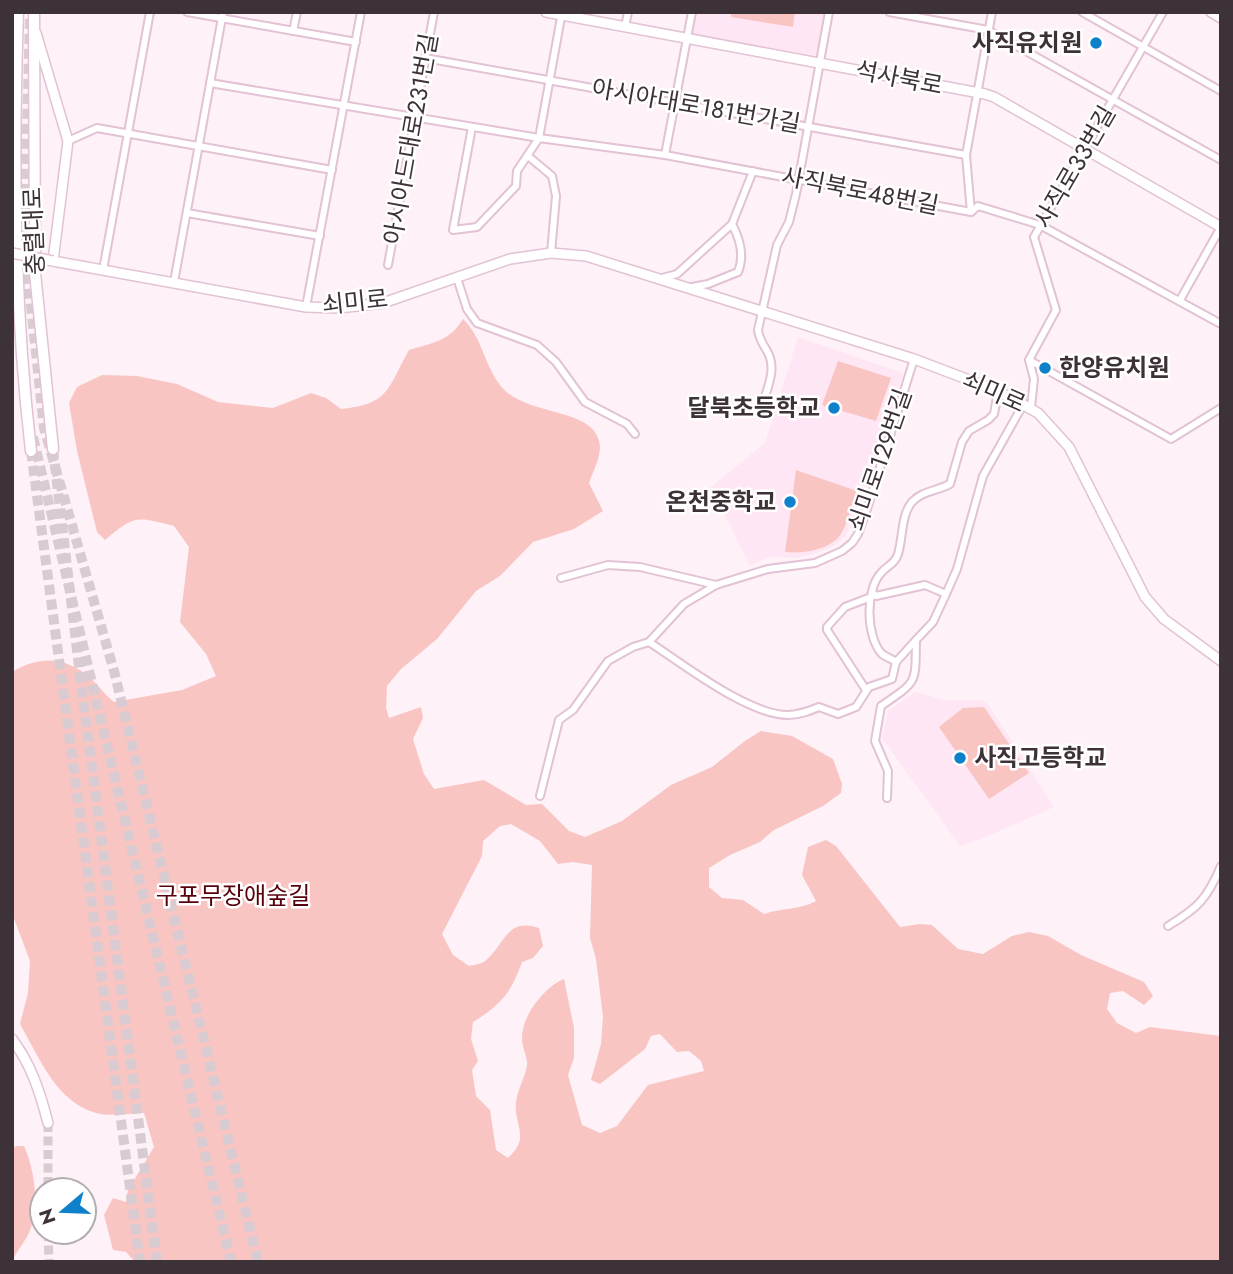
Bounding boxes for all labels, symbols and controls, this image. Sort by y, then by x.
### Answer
place label: 사직유치원 [972,25,1082,60]
street label: 아시아드대로231번길 [375,30,446,247]
marker: 사직유치원 [1088,35,1104,51]
street label: 석사북로 [852,52,946,103]
street label: 아시아대로181번가길 [589,70,803,141]
street label: 사직로33번길 [1025,99,1124,235]
street label: 사직북로48번길 [778,158,942,223]
street label: 충렬대로 [14,186,53,276]
street label: 쇠미로 [320,281,390,322]
place label: 한양유치원 [1059,350,1169,385]
marker: 한양유치원 [1037,360,1053,376]
street label: 쇠미로 [957,362,1032,421]
street label: 쇠미로129번길 [839,384,920,536]
place label: 달북초등학교 [688,390,820,425]
marker: 달북초등학교 [826,400,842,416]
place label: 온천중학교 [666,484,776,519]
marker: 온천중학교 [782,494,798,510]
place label: 사직고등학교 [974,740,1106,775]
marker: 사직고등학교 [952,750,968,766]
park label: 구포무장애숲길 [156,878,310,913]
north arrow [28,1176,98,1246]
text: N [32,1205,63,1228]

